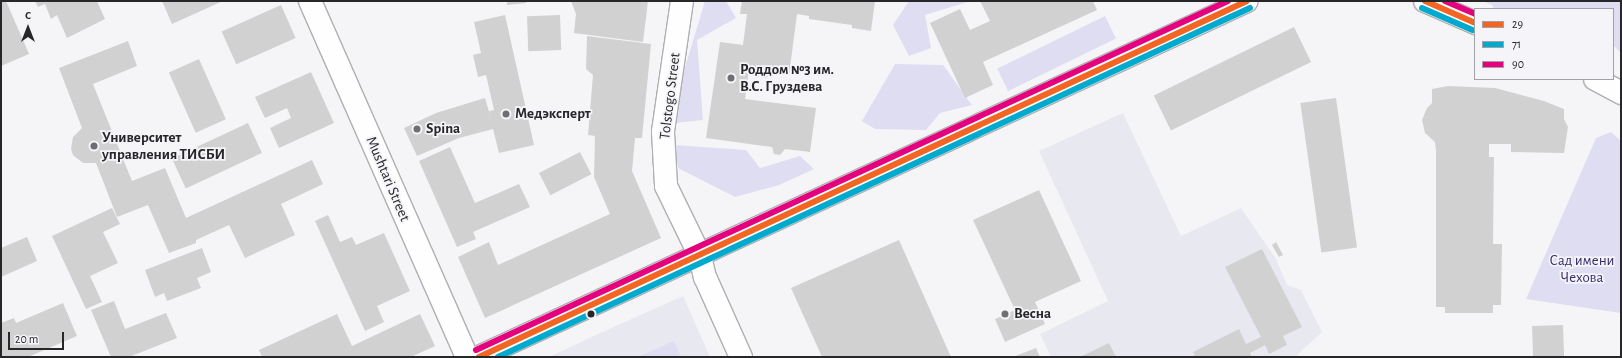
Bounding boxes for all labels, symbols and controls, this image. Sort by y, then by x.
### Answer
north arrow [8,8,48,48]
legend [1474,8,1614,80]
text: С [25,10,31,21]
text: 29 [1512,18,1523,30]
text: 71 [1512,38,1521,50]
street label: Tolstogo Street [656,52,684,140]
text: 90 [1512,58,1524,70]
place label: Роддом №3 им. В.С. Груздева [740,60,834,95]
marker: Роддом №3 им. В.С. Груздева [725,72,737,84]
place label: Медэксперт [515,105,591,123]
marker: Медэксперт [500,108,512,120]
place label: Spina [426,120,460,138]
marker: Spina [411,123,423,135]
place label: Университет управления ТИСБИ [102,128,225,163]
street label: Mushtari Street [362,134,414,224]
marker: Университет управления ТИСБИ [89,141,99,151]
park label: Сад имени Чехова [1549,251,1615,286]
place label: Весна [1014,305,1051,323]
marker: Весна [999,308,1011,320]
unlabelled marker [586,309,596,319]
scale bar [10,324,66,350]
text: 20 m [15,333,38,345]

